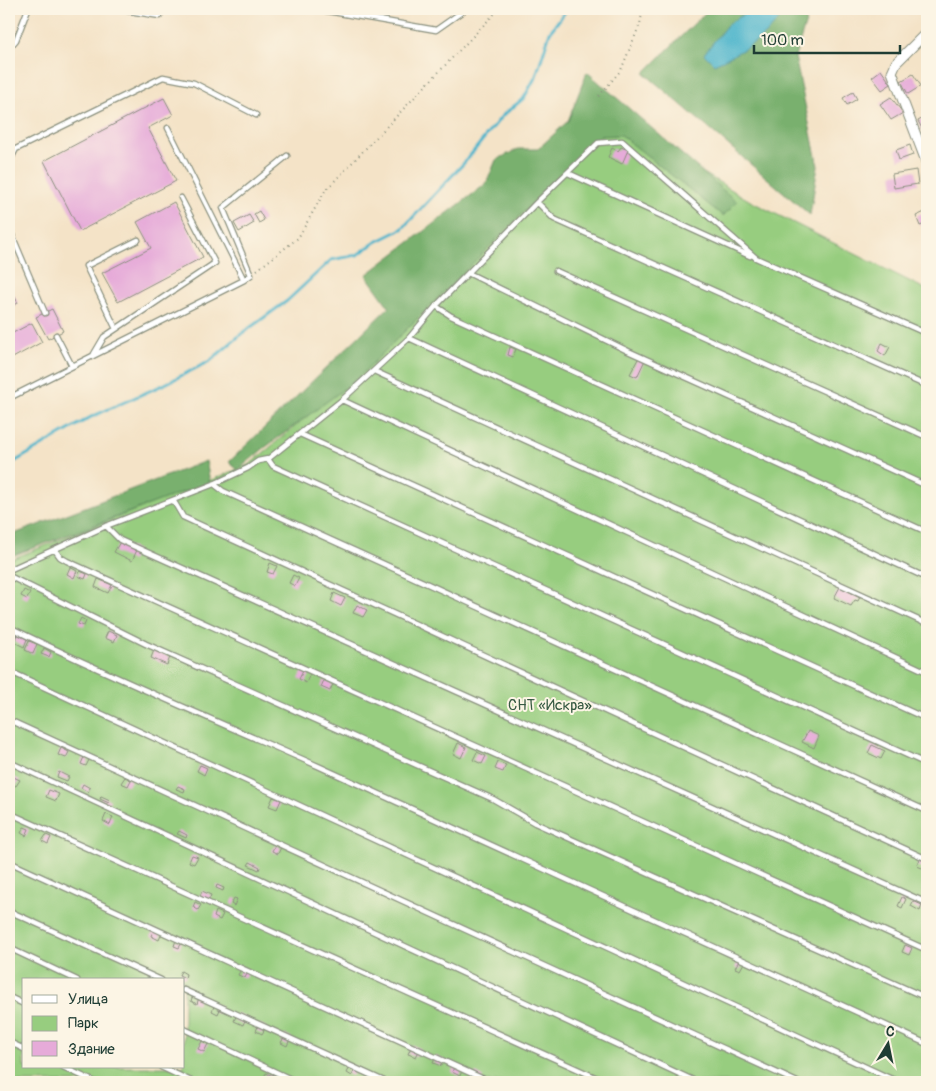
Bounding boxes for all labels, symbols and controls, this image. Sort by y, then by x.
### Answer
scale bar [754,22,900,54]
text: 100 m [761,31,804,50]
park label: СНТ «Искра» [508,696,592,715]
legend [22,978,185,1068]
text: Улица [68,990,108,1009]
text: Парк [68,1014,99,1033]
north arrow [864,1018,914,1068]
text: С [884,1023,896,1041]
text: Здание [68,1040,115,1059]

